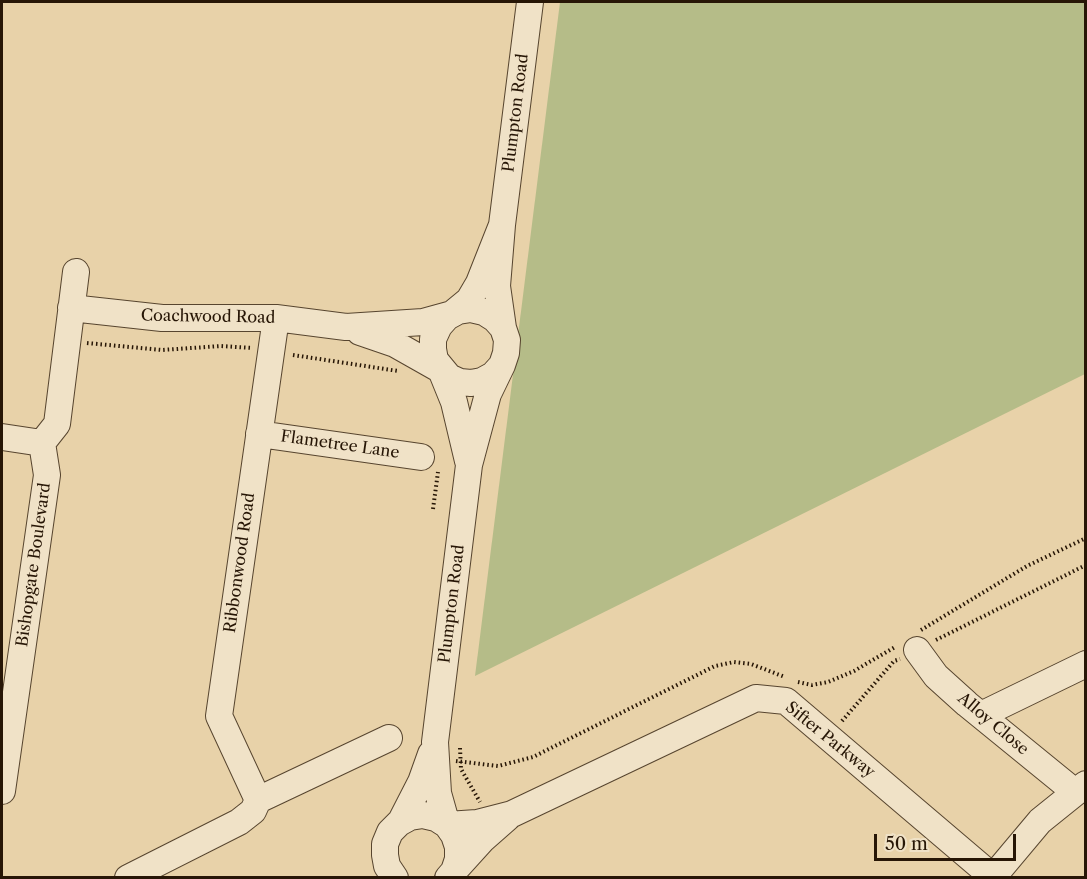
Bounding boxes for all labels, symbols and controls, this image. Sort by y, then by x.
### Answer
street label: Plumpton Road [499,53,533,173]
street label: Coachwood Road [141,306,275,328]
street label: Flametree Lane [279,427,401,463]
street label: Bishopgate Boulevard [13,482,55,648]
street label: Ribbonwood Road [221,492,259,634]
street label: Plumpton Road [435,544,469,664]
street label: Alloy Close [954,689,1032,759]
street label: Sifter Parkway [781,698,879,782]
scale bar [877,822,1020,860]
text: 50 m [885,833,928,855]

